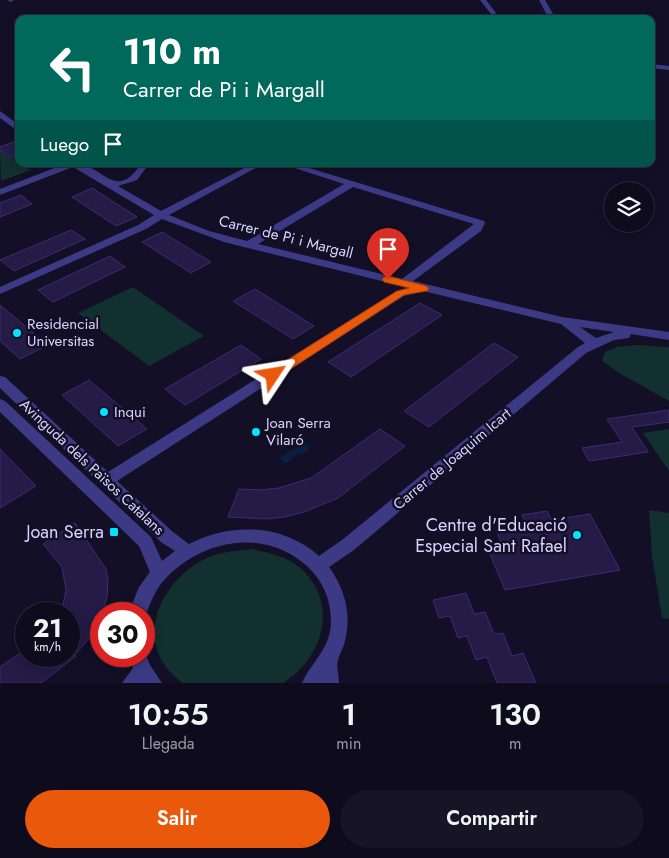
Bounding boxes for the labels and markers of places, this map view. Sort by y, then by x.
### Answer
pin [367,228,409,279]
place label: Residencial Universitas [27,313,99,352]
marker: Residencial Universitas [11,327,23,339]
place label: Inqui [114,401,146,423]
marker: Inqui [98,406,110,418]
place label: Joan Serra Vilaró [264,412,331,451]
marker: Joan Serra Vilaró [250,426,262,438]
place label: Centre d'Educació Especial Sant Rafael [415,512,567,559]
place label: Joan Serra [24,519,104,545]
marker: Joan Serra [108,526,120,538]
marker: Centre d'Educació Especial Sant Rafael [571,529,583,541]

